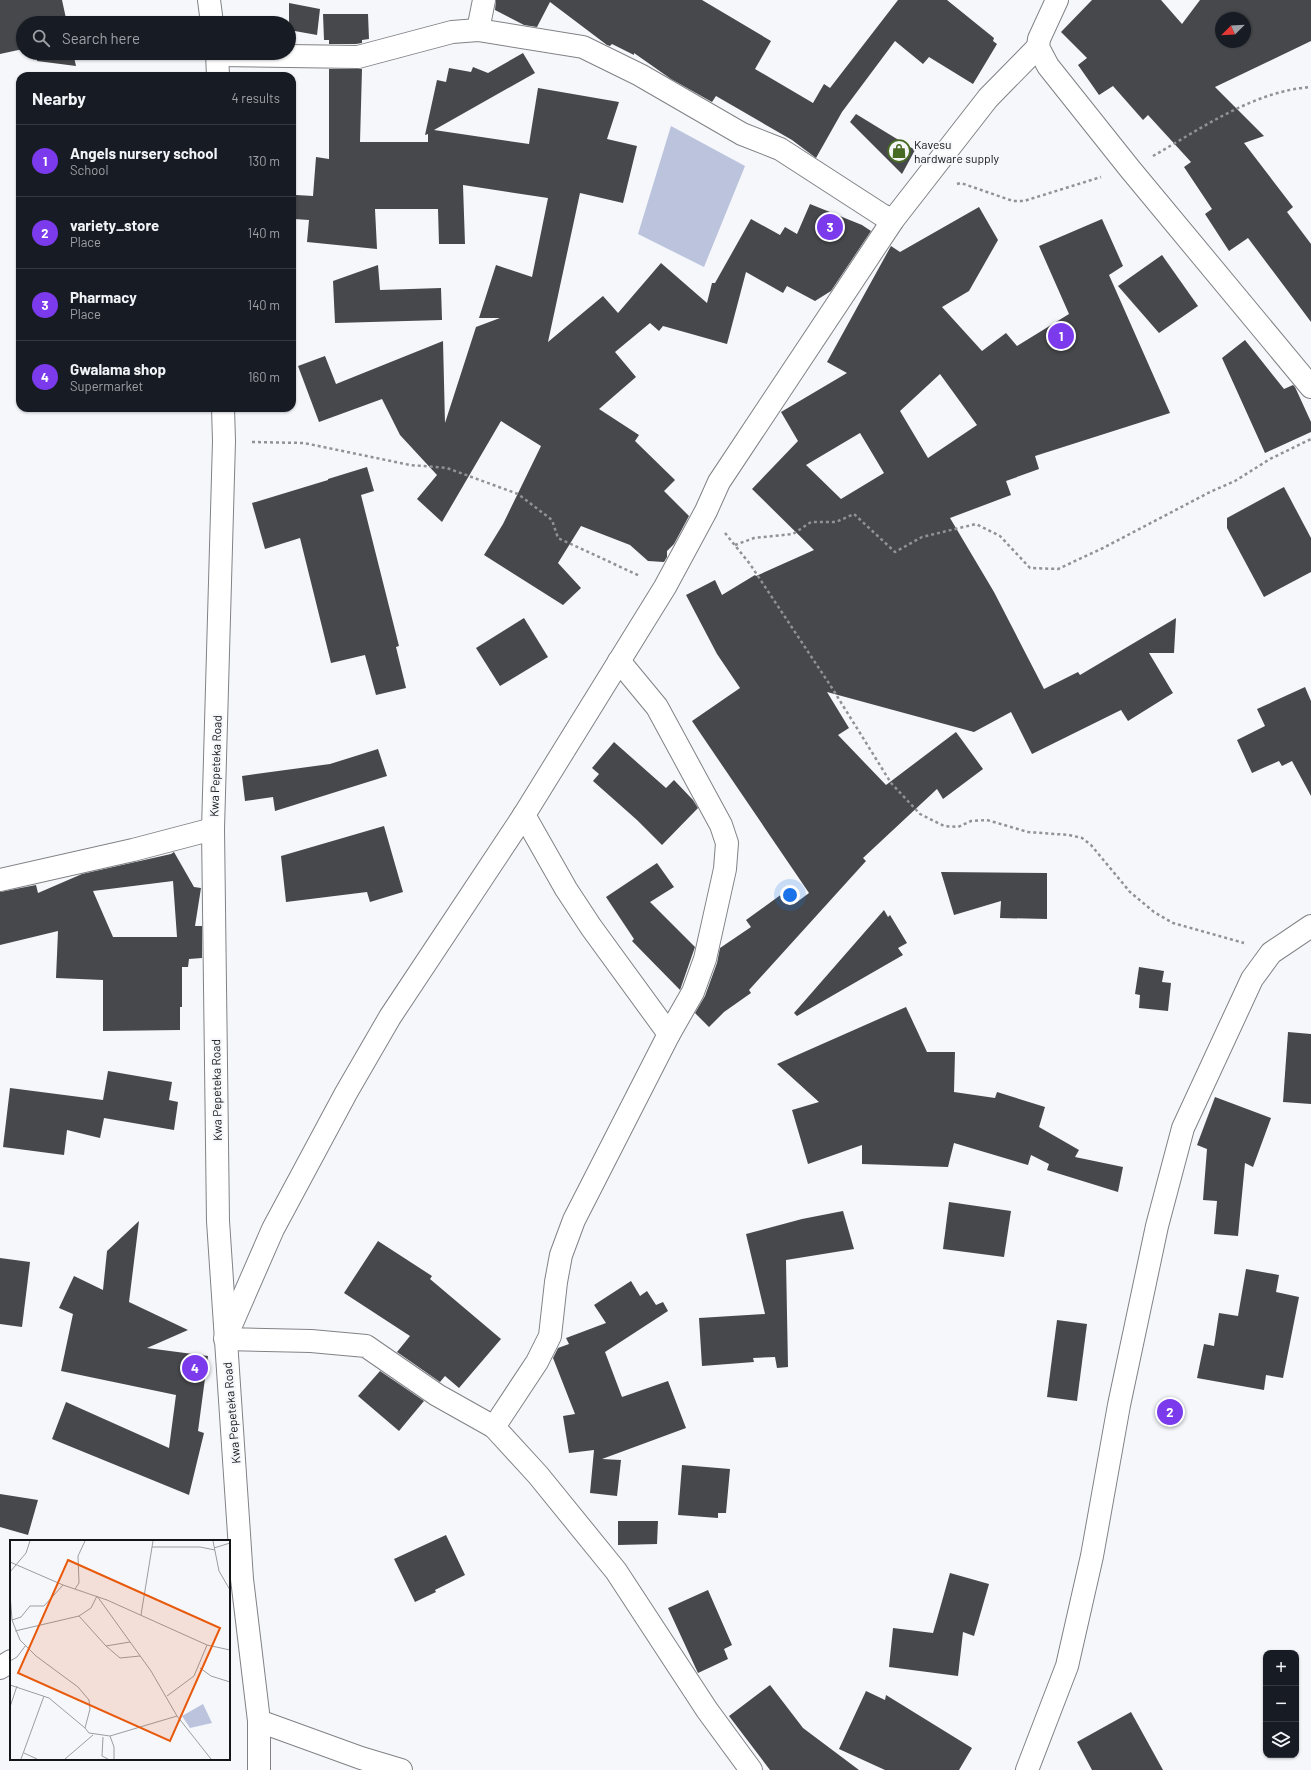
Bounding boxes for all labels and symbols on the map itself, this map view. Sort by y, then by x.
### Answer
north arrow [1215,12,1251,48]
place label: Kavesu hardware supply [914,137,999,165]
shop icon: Kavesu hardware supply [886,138,912,164]
pin: 3 [817,212,843,242]
pin: 1 [1048,321,1074,351]
street label: Kwa Pepeteka Road [206,715,224,817]
your location [780,885,800,905]
street label: Kwa Pepeteka Road [208,1039,224,1141]
pin: 4 [182,1353,208,1383]
street label: Kwa Pepeteka Road [220,1362,242,1464]
pin: 2 [1157,1397,1183,1427]
inset map [10,1540,230,1760]

